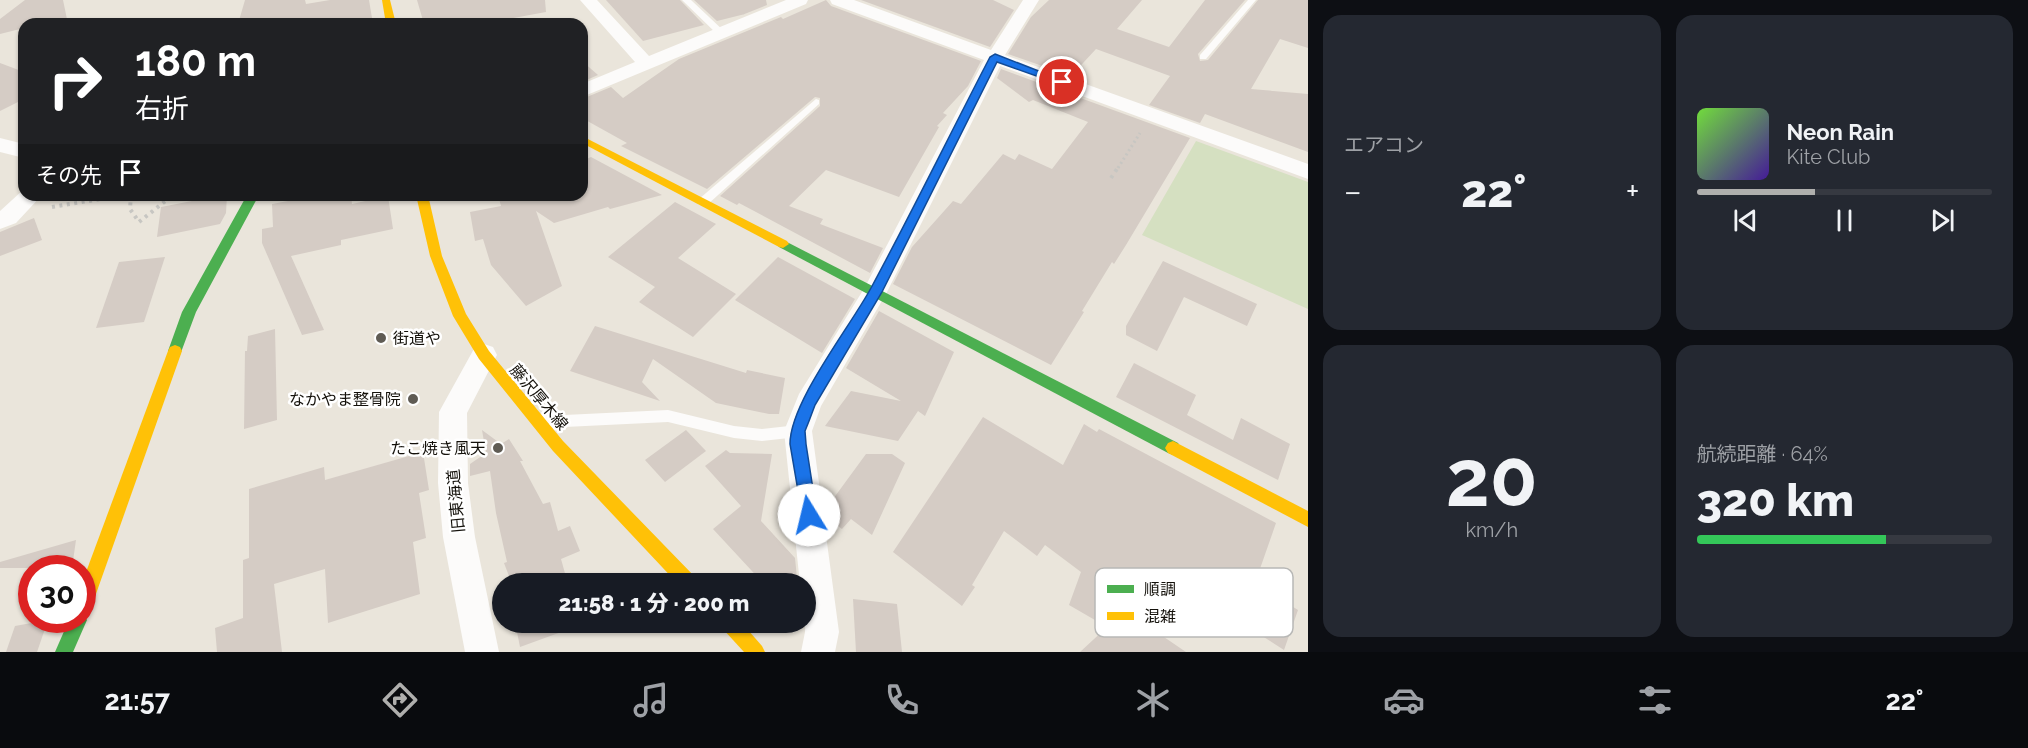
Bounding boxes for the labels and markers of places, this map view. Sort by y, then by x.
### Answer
pin [1036,56,1087,107]
place label: 街道や [393,329,441,348]
marker: 街道や [374,331,388,345]
place label: なかやま整骨院 [289,390,401,409]
marker: なかやま整骨院 [406,392,420,406]
place label: たこ焼き風天 [390,439,486,458]
marker: たこ焼き風天 [491,441,505,455]

